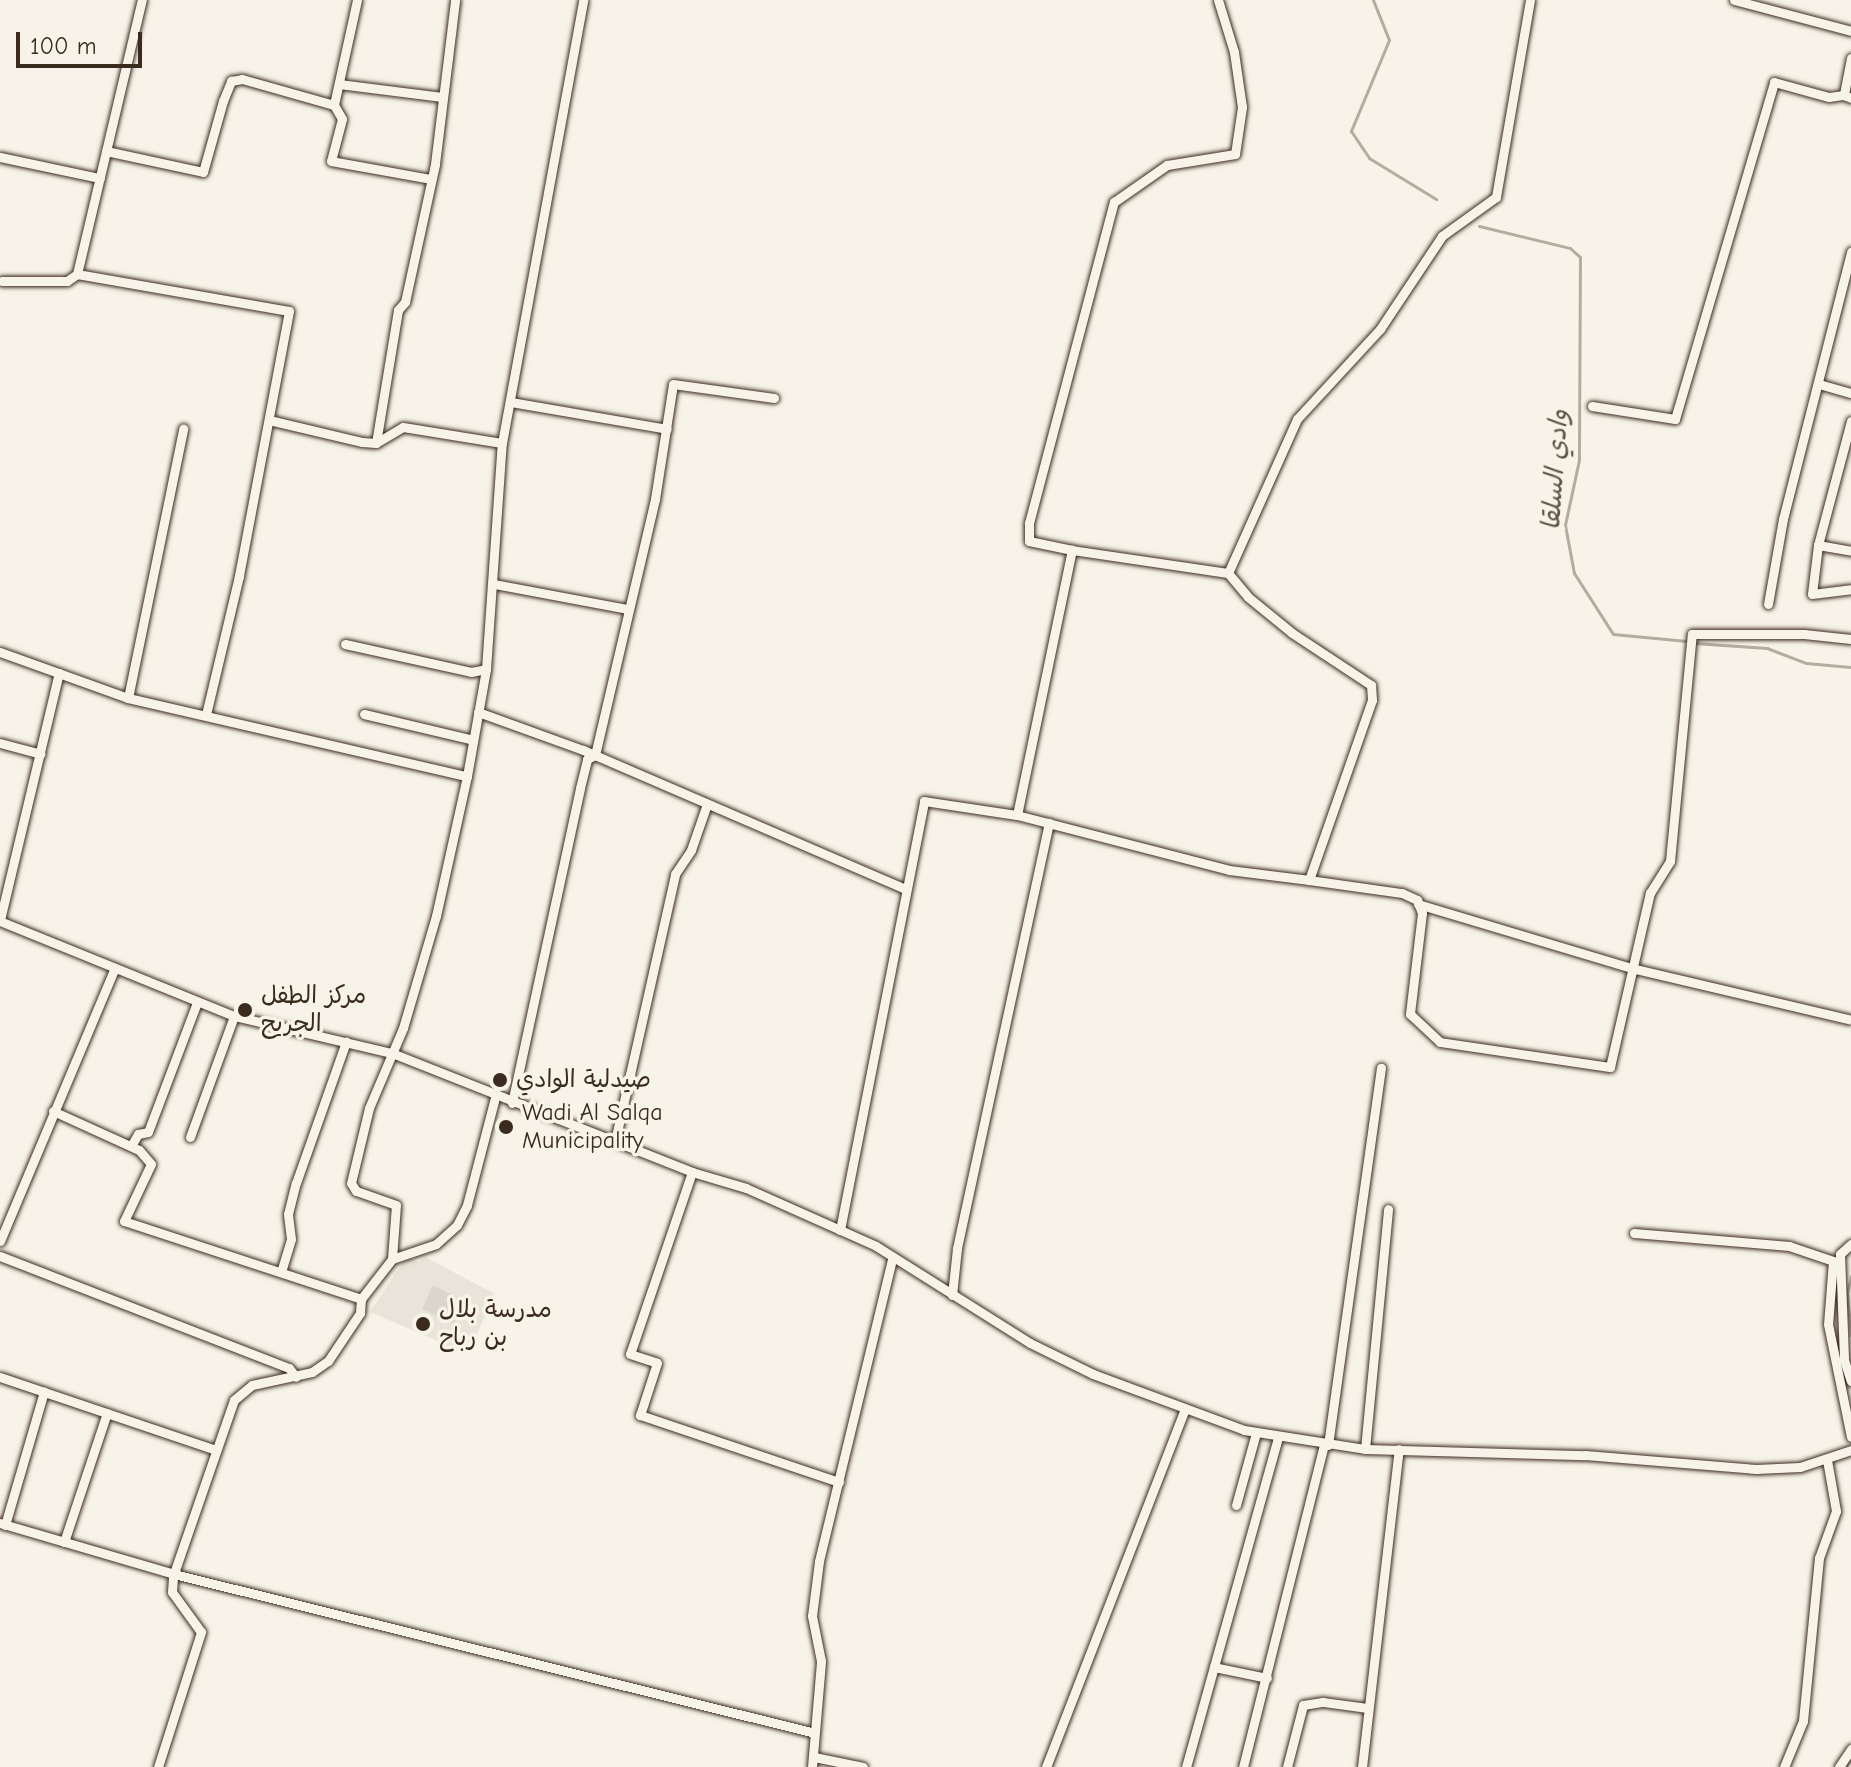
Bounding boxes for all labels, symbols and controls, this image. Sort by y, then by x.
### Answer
scale bar [20,16,146,66]
text: 100 m [30,32,97,60]
water label: وادي السلقا [1536,409,1576,531]
place label: مركز الطفل الجريح [261,982,366,1038]
marker: مركز الطفل الجريح [236,1001,254,1019]
place label: صيدلية الوادي [516,1066,651,1094]
marker: صيدلية الوادي [491,1071,509,1089]
place label: Wadi Al Salqa Municipality [522,1099,663,1155]
marker: Wadi Al Salqa Municipality [497,1118,515,1136]
place label: مدرسة بلال بن رباح [439,1296,552,1352]
marker: مدرسة بلال بن رباح [414,1315,432,1333]

